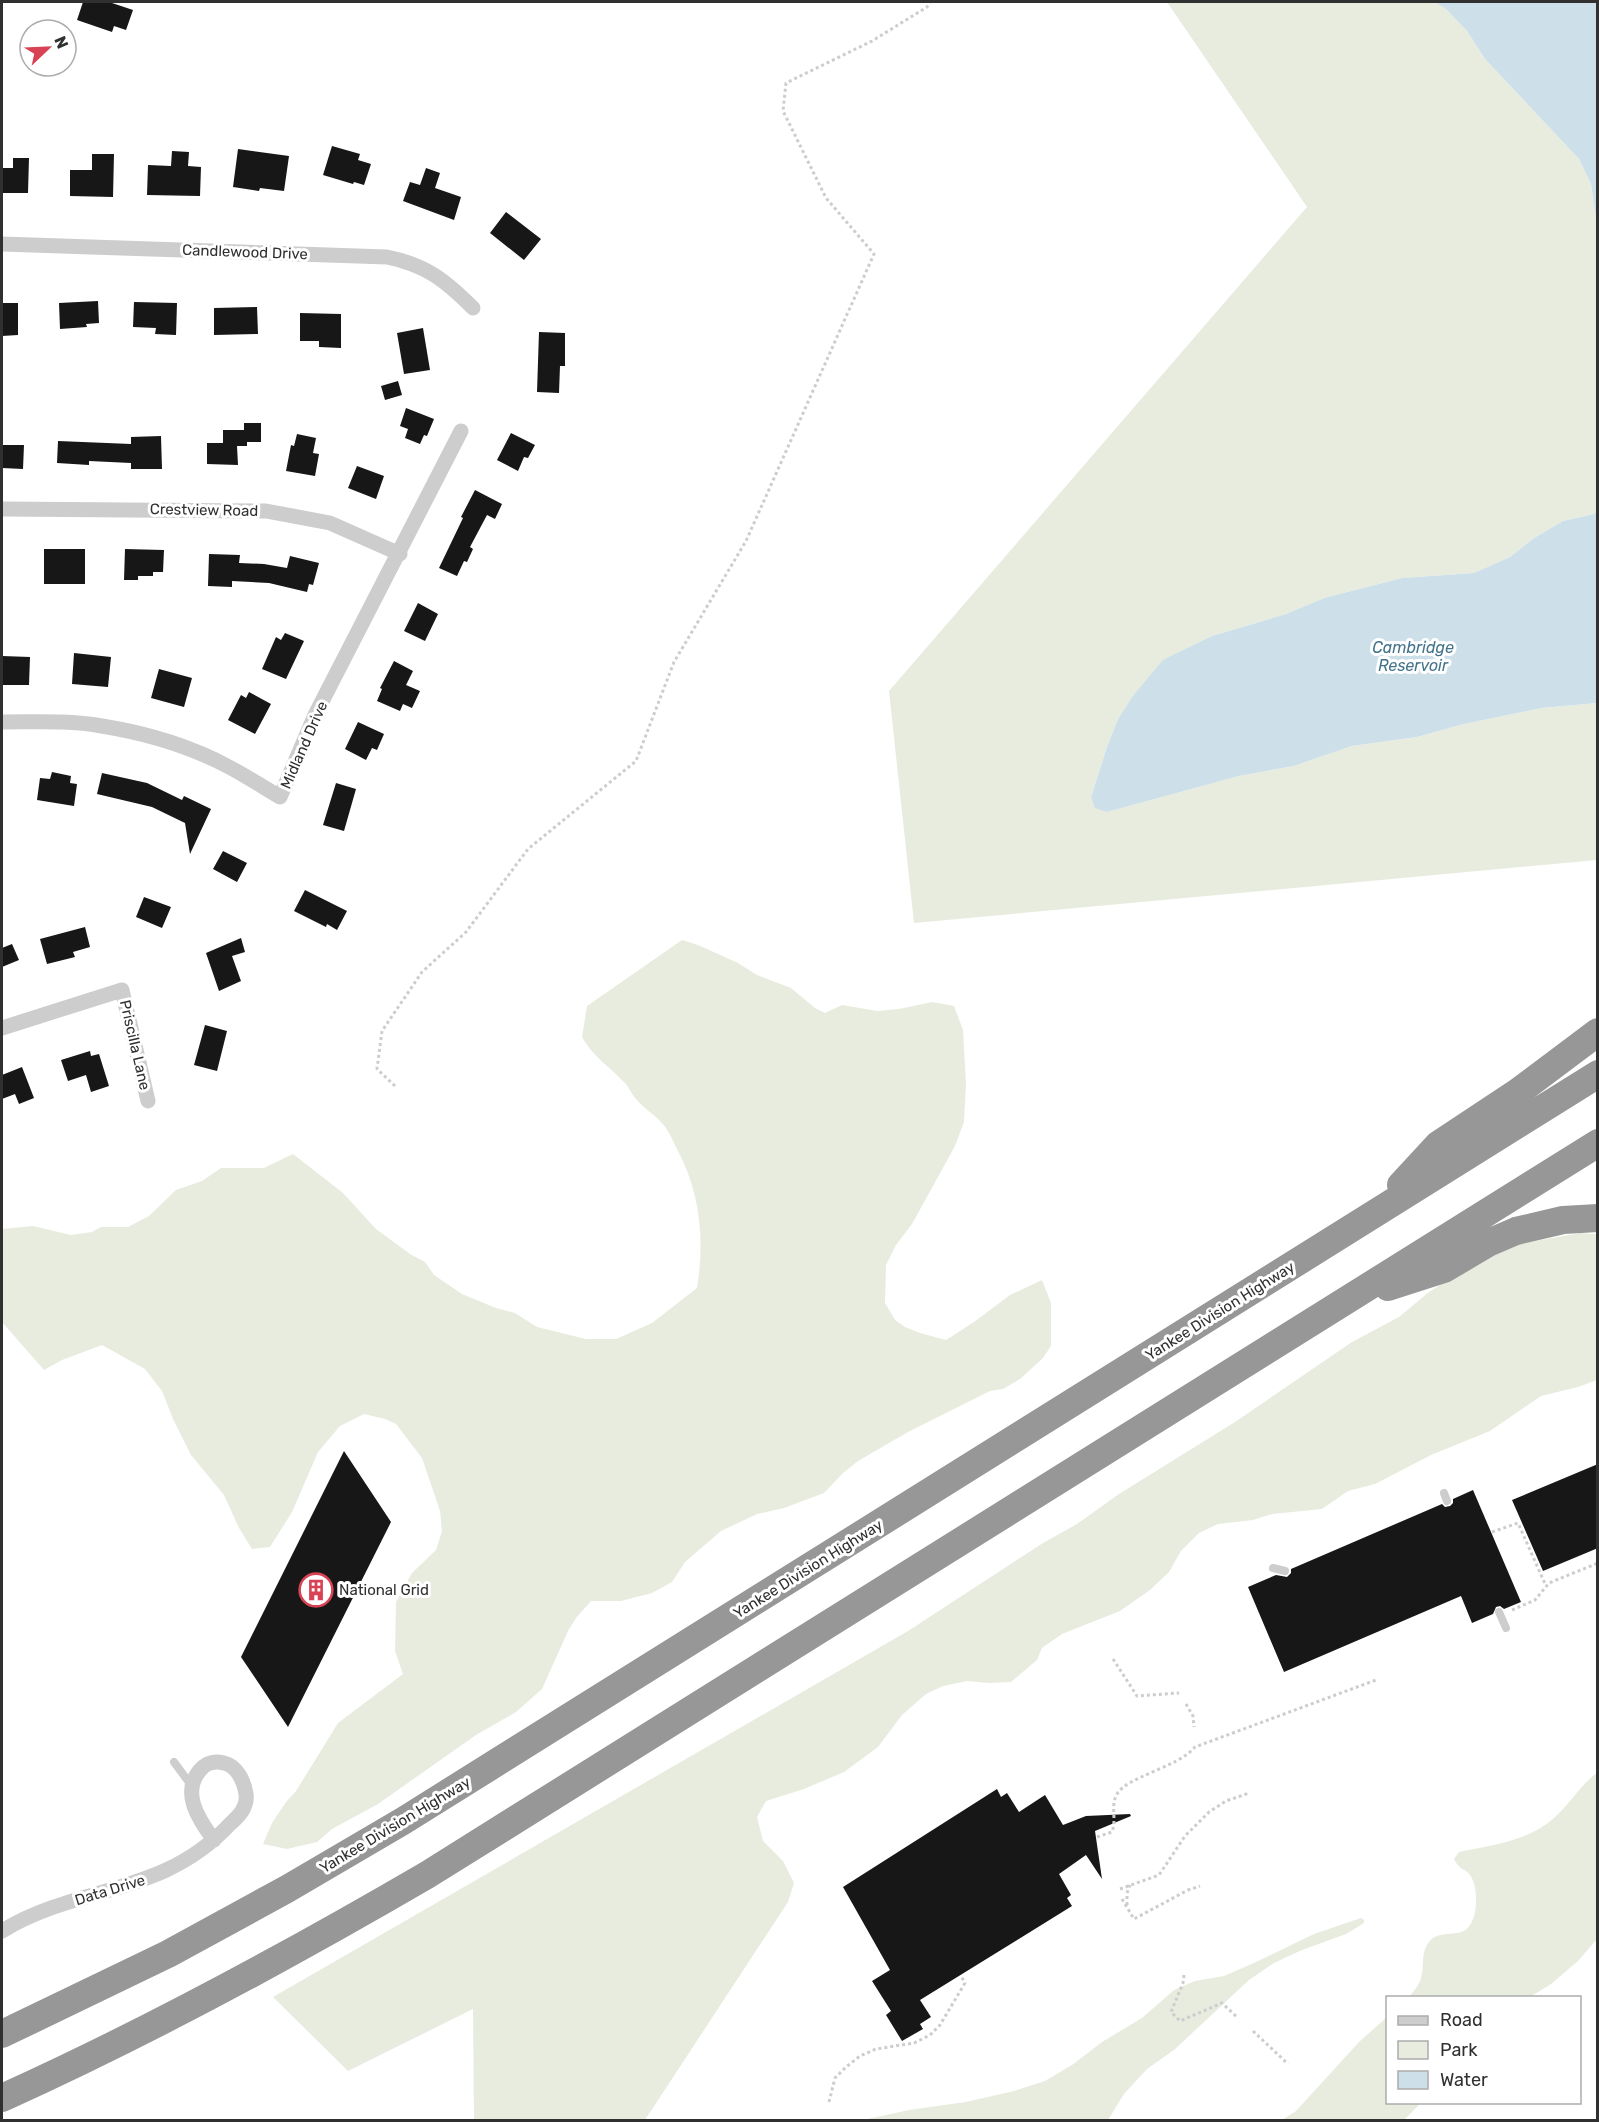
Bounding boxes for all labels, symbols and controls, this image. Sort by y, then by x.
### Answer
north arrow [18,18,78,78]
text: N [50,33,72,51]
street label: Candlewood Drive [182,241,308,263]
street label: Crestview Road [150,500,258,520]
water label: Cambridge Reservoir [1372,638,1454,675]
street label: Midland Drive [277,698,331,792]
street label: Priscilla Lane [116,998,154,1092]
street label: Yankee Division Highway [1142,1258,1298,1364]
street label: Yankee Division Highway [730,1516,886,1622]
building icon: National Grid [298,1572,334,1608]
place label: National Grid [339,1581,429,1599]
street label: Yankee Division Highway [316,1773,474,1877]
street label: Data Drive [73,1871,147,1909]
legend [1386,1996,1581,2104]
text: Road [1440,2009,1483,2031]
text: Park [1440,2039,1478,2061]
text: Water [1440,2069,1488,2091]

